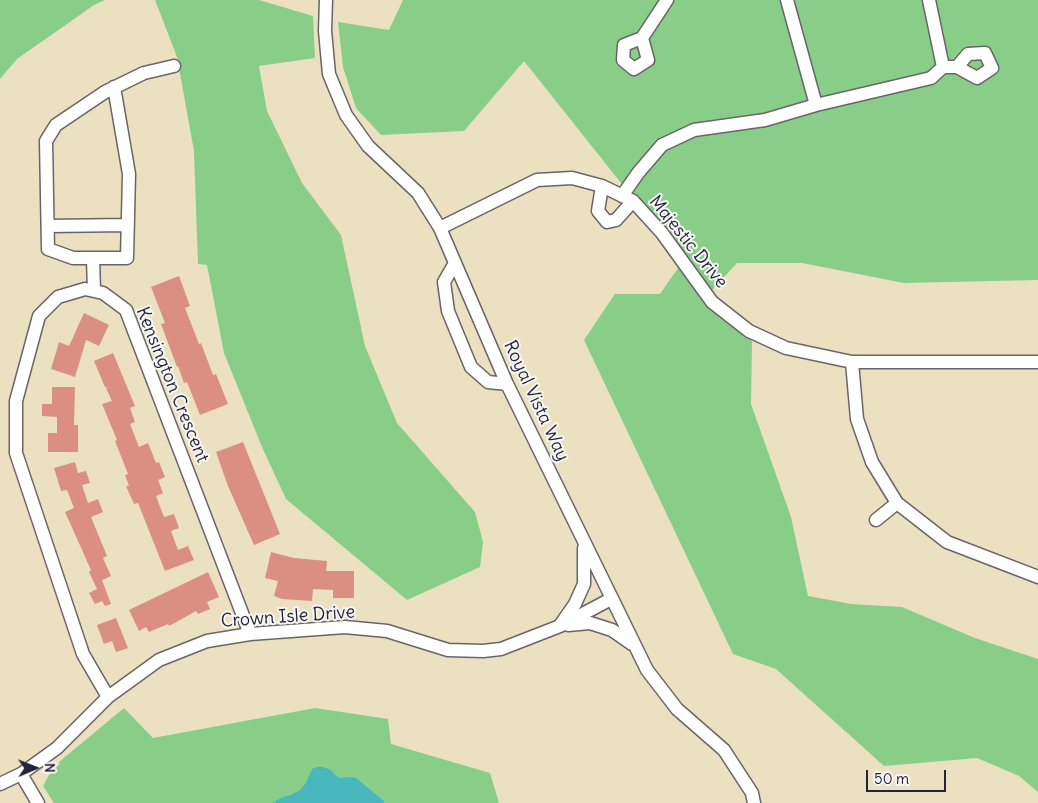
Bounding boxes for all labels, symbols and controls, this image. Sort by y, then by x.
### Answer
street label: Majestic Drive [644,191,732,293]
street label: Kensington Crescent [131,304,213,466]
street label: Royal Vista Way [499,337,573,465]
street label: Crown Isle Drive [220,602,356,632]
north arrow [10,743,60,793]
scale bar [868,760,948,792]
text: N [41,763,59,773]
text: 50 m [874,769,909,788]

